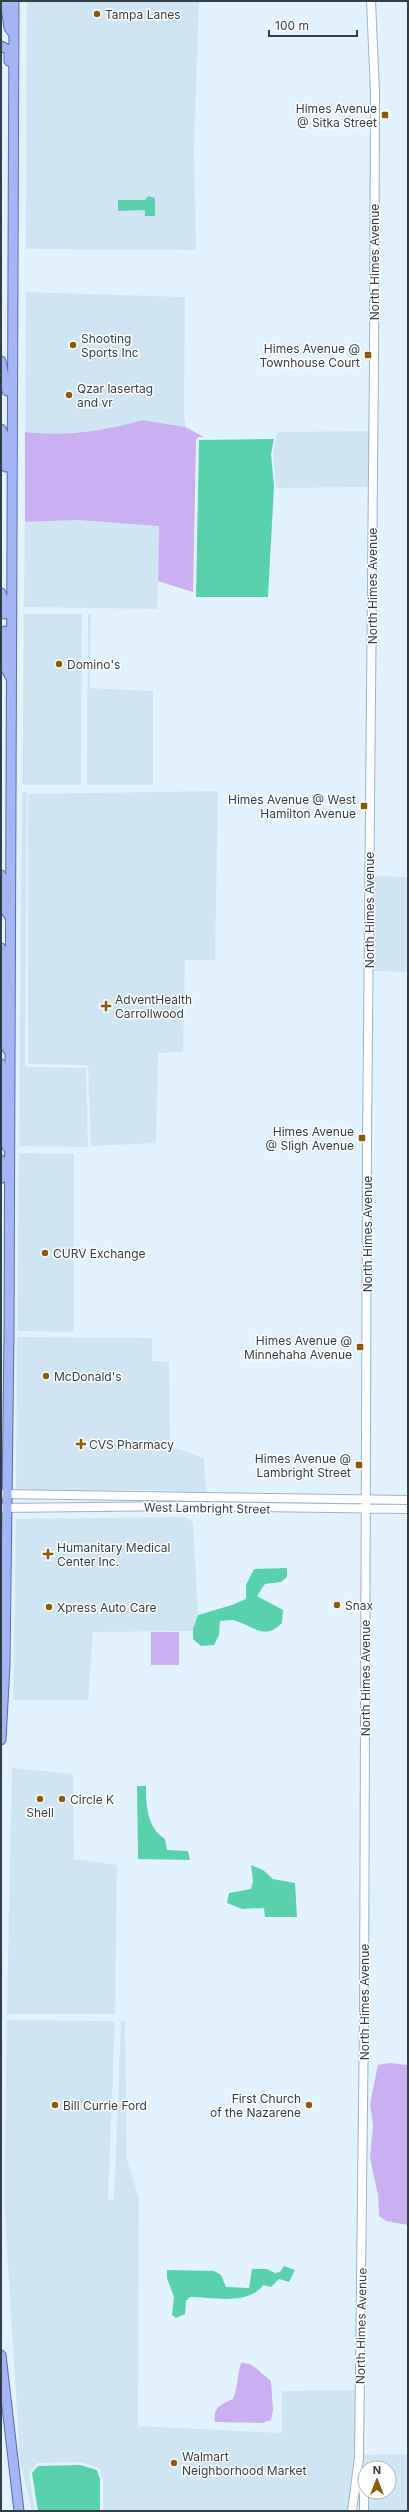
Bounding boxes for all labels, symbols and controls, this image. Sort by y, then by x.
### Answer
place label: Tampa Lanes [105,7,181,22]
marker: Tampa Lanes [92,9,102,19]
scale bar [269,12,357,38]
text: 100 m [275,18,309,33]
place label: Himes Avenue @ Sitka Street [296,101,377,130]
marker: Himes Avenue @ Sitka Street [380,110,390,120]
street label: North Himes Avenue [367,204,382,320]
place label: Shooting Sports Inc [81,331,139,360]
marker: Shooting Sports Inc [68,340,78,350]
place label: Himes Avenue @ Townhouse Court [260,341,360,370]
marker: Himes Avenue @ Townhouse Court [363,350,373,360]
place label: Qzar lasertag and vr [77,381,153,410]
marker: Qzar lasertag and vr [64,390,74,400]
street label: North Himes Avenue [365,528,380,644]
place label: Domino's [67,657,120,672]
marker: Domino's [54,659,64,669]
place label: Himes Avenue @ West Hamilton Avenue [228,792,356,821]
marker: Himes Avenue @ West Hamilton Avenue [359,801,369,811]
street label: North Himes Avenue [362,852,377,968]
place label: AdventHealth Carrollwood [115,992,192,1021]
marker: AdventHealth Carrollwood [100,1000,112,1012]
place label: Himes Avenue @ Sligh Avenue [266,1124,354,1153]
marker: Himes Avenue @ Sligh Avenue [357,1133,367,1143]
street label: North Himes Avenue [360,1176,375,1292]
place label: CURV Exchange [53,1246,146,1261]
marker: CURV Exchange [40,1248,50,1258]
place label: Himes Avenue @ Minnehaha Avenue [244,1333,352,1362]
marker: Himes Avenue @ Minnehaha Avenue [355,1342,365,1352]
place label: McDonald's [54,1369,122,1384]
marker: McDonald's [41,1371,51,1381]
place label: CVS Pharmacy [89,1437,174,1452]
marker: CVS Pharmacy [76,1439,86,1449]
place label: Himes Avenue @ Lambright Street [255,1451,351,1480]
marker: Himes Avenue @ Lambright Street [354,1460,364,1470]
street label: West Lambright Street [144,1499,270,1517]
place label: Humanitary Medical Center Inc. [57,1540,171,1569]
marker: Humanitary Medical Center Inc. [42,1548,54,1560]
place label: Snax [345,1598,374,1613]
place label: Xpress Auto Care [57,1600,156,1615]
marker: Snax [332,1600,342,1610]
marker: Xpress Auto Care [44,1602,54,1612]
street label: North Himes Avenue [358,1620,373,1736]
place label: Circle K [70,1792,114,1807]
marker: Shell [35,1794,45,1804]
marker: Circle K [57,1794,67,1804]
place label: Shell [26,1805,54,1820]
street label: North Himes Avenue [357,1944,372,2060]
place label: First Church of the Nazarene [210,2091,301,2120]
place label: Bill Currie Ford [63,2098,147,2113]
marker: Bill Currie Ford [50,2100,60,2110]
marker: First Church of the Nazarene [304,2100,314,2110]
street label: North Himes Avenue [352,2268,370,2384]
place label: Walmart Neighborhood Market [182,2449,306,2478]
marker: Walmart Neighborhood Market [169,2458,179,2468]
north arrow [357,2460,397,2500]
text: N [373,2463,381,2477]

